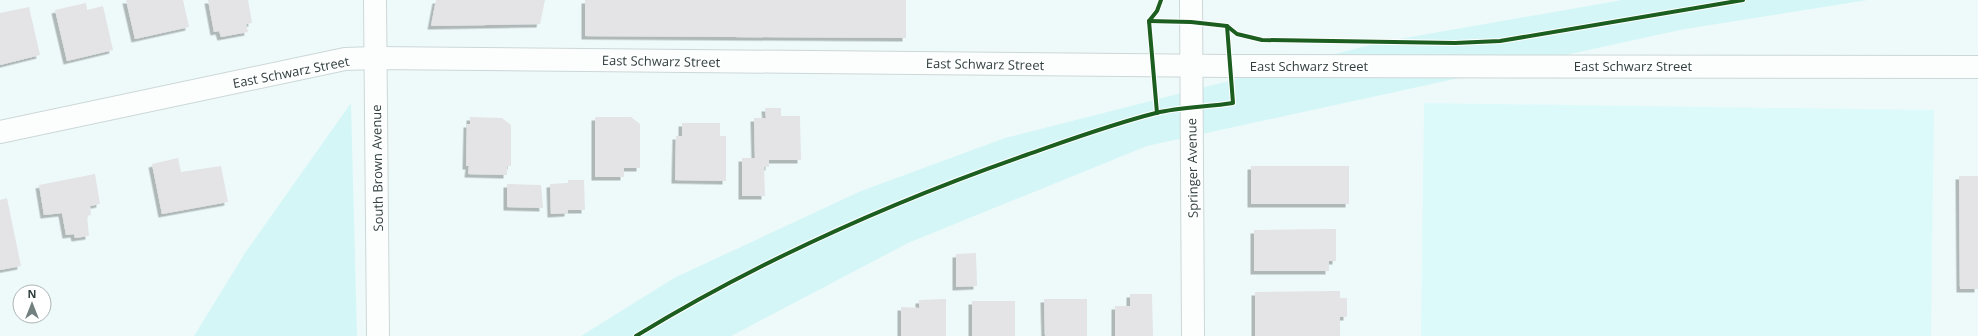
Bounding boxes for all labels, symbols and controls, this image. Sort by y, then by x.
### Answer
street label: East Schwarz Street [602,51,721,71]
street label: East Schwarz Street [231,52,351,92]
street label: East Schwarz Street [926,54,1045,74]
street label: East Schwarz Street [1250,57,1369,75]
street label: East Schwarz Street [1574,57,1693,75]
street label: South Brown Avenue [367,104,387,232]
street label: Springer Avenue [1182,118,1202,218]
north arrow [12,284,52,324]
text: N [28,286,36,301]

